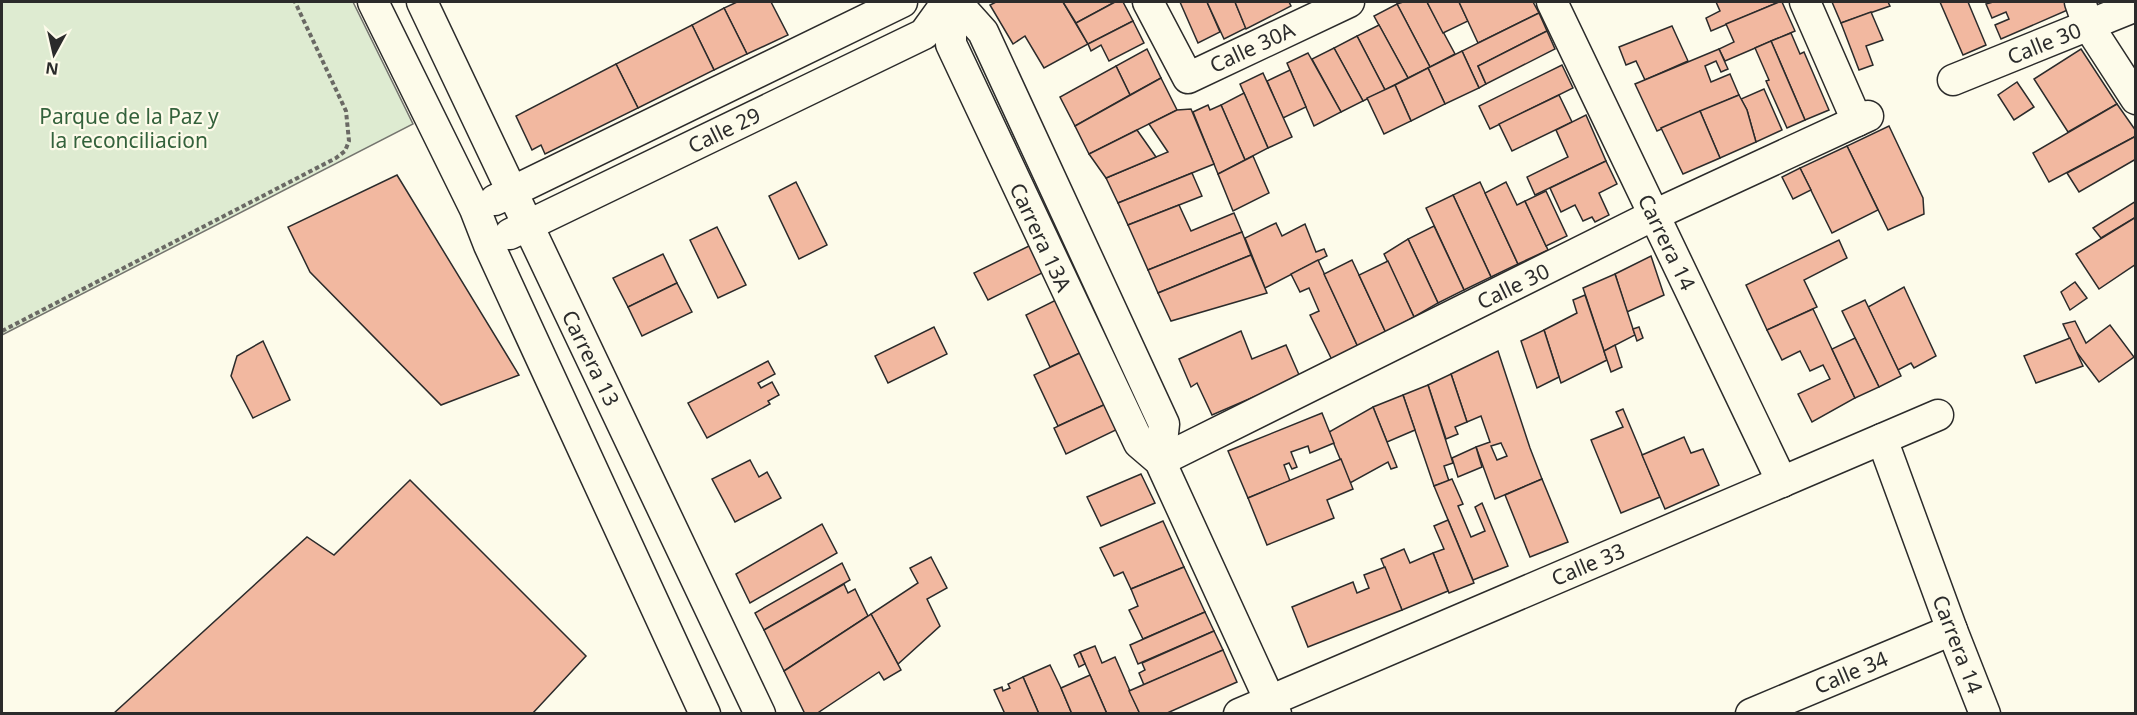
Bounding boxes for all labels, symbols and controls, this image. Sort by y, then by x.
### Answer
street label: Calle 30A [1205,15,1300,79]
street label: Calle 30 [2003,16,2085,70]
north arrow [24,24,84,84]
text: N [44,57,60,81]
street label: Calle 29 [683,100,765,160]
park label: Parque de la Paz y la reconciliacion [39,102,219,154]
street label: Carrera 13A [1004,178,1079,296]
street label: Carrera 14 [1632,189,1702,295]
street label: Calle 30 [1472,256,1554,316]
street label: Carrera 13 [556,305,626,411]
street label: Calle 33 [1547,536,1629,592]
street label: Carrera 14 [1926,591,1990,697]
street label: Calle 34 [1810,644,1892,700]

